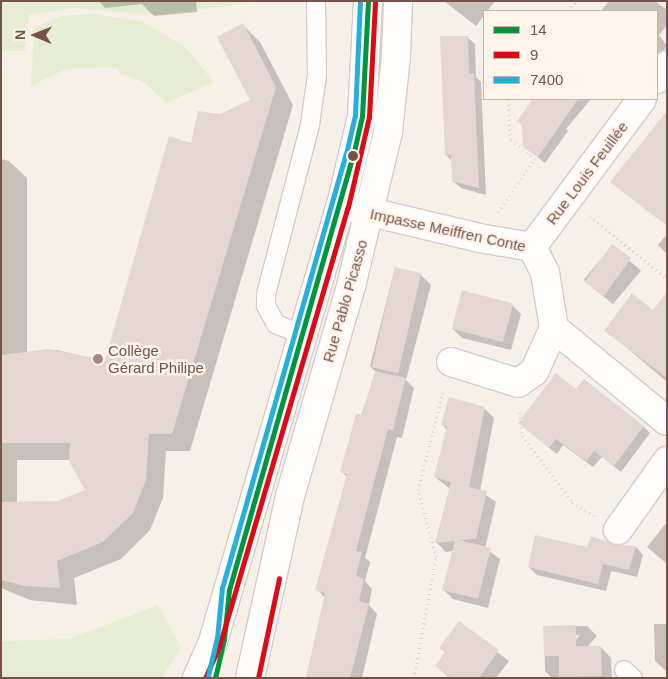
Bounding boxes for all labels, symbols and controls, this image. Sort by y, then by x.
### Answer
north arrow [10,10,60,60]
legend [483,10,658,100]
text: 14 [530,21,547,38]
text: N [12,30,28,40]
text: 9 [530,46,538,63]
text: 7400 [530,71,563,88]
street label: Rue Louis Feuillée [542,118,632,228]
unlabelled marker [348,151,358,161]
street label: Impasse Meiffren Conte [368,205,528,255]
street label: Rue Pablo Picasso [319,238,371,364]
place label: Collège Gérard Philipe [108,341,204,376]
marker: Collège Gérard Philipe [92,353,104,365]

